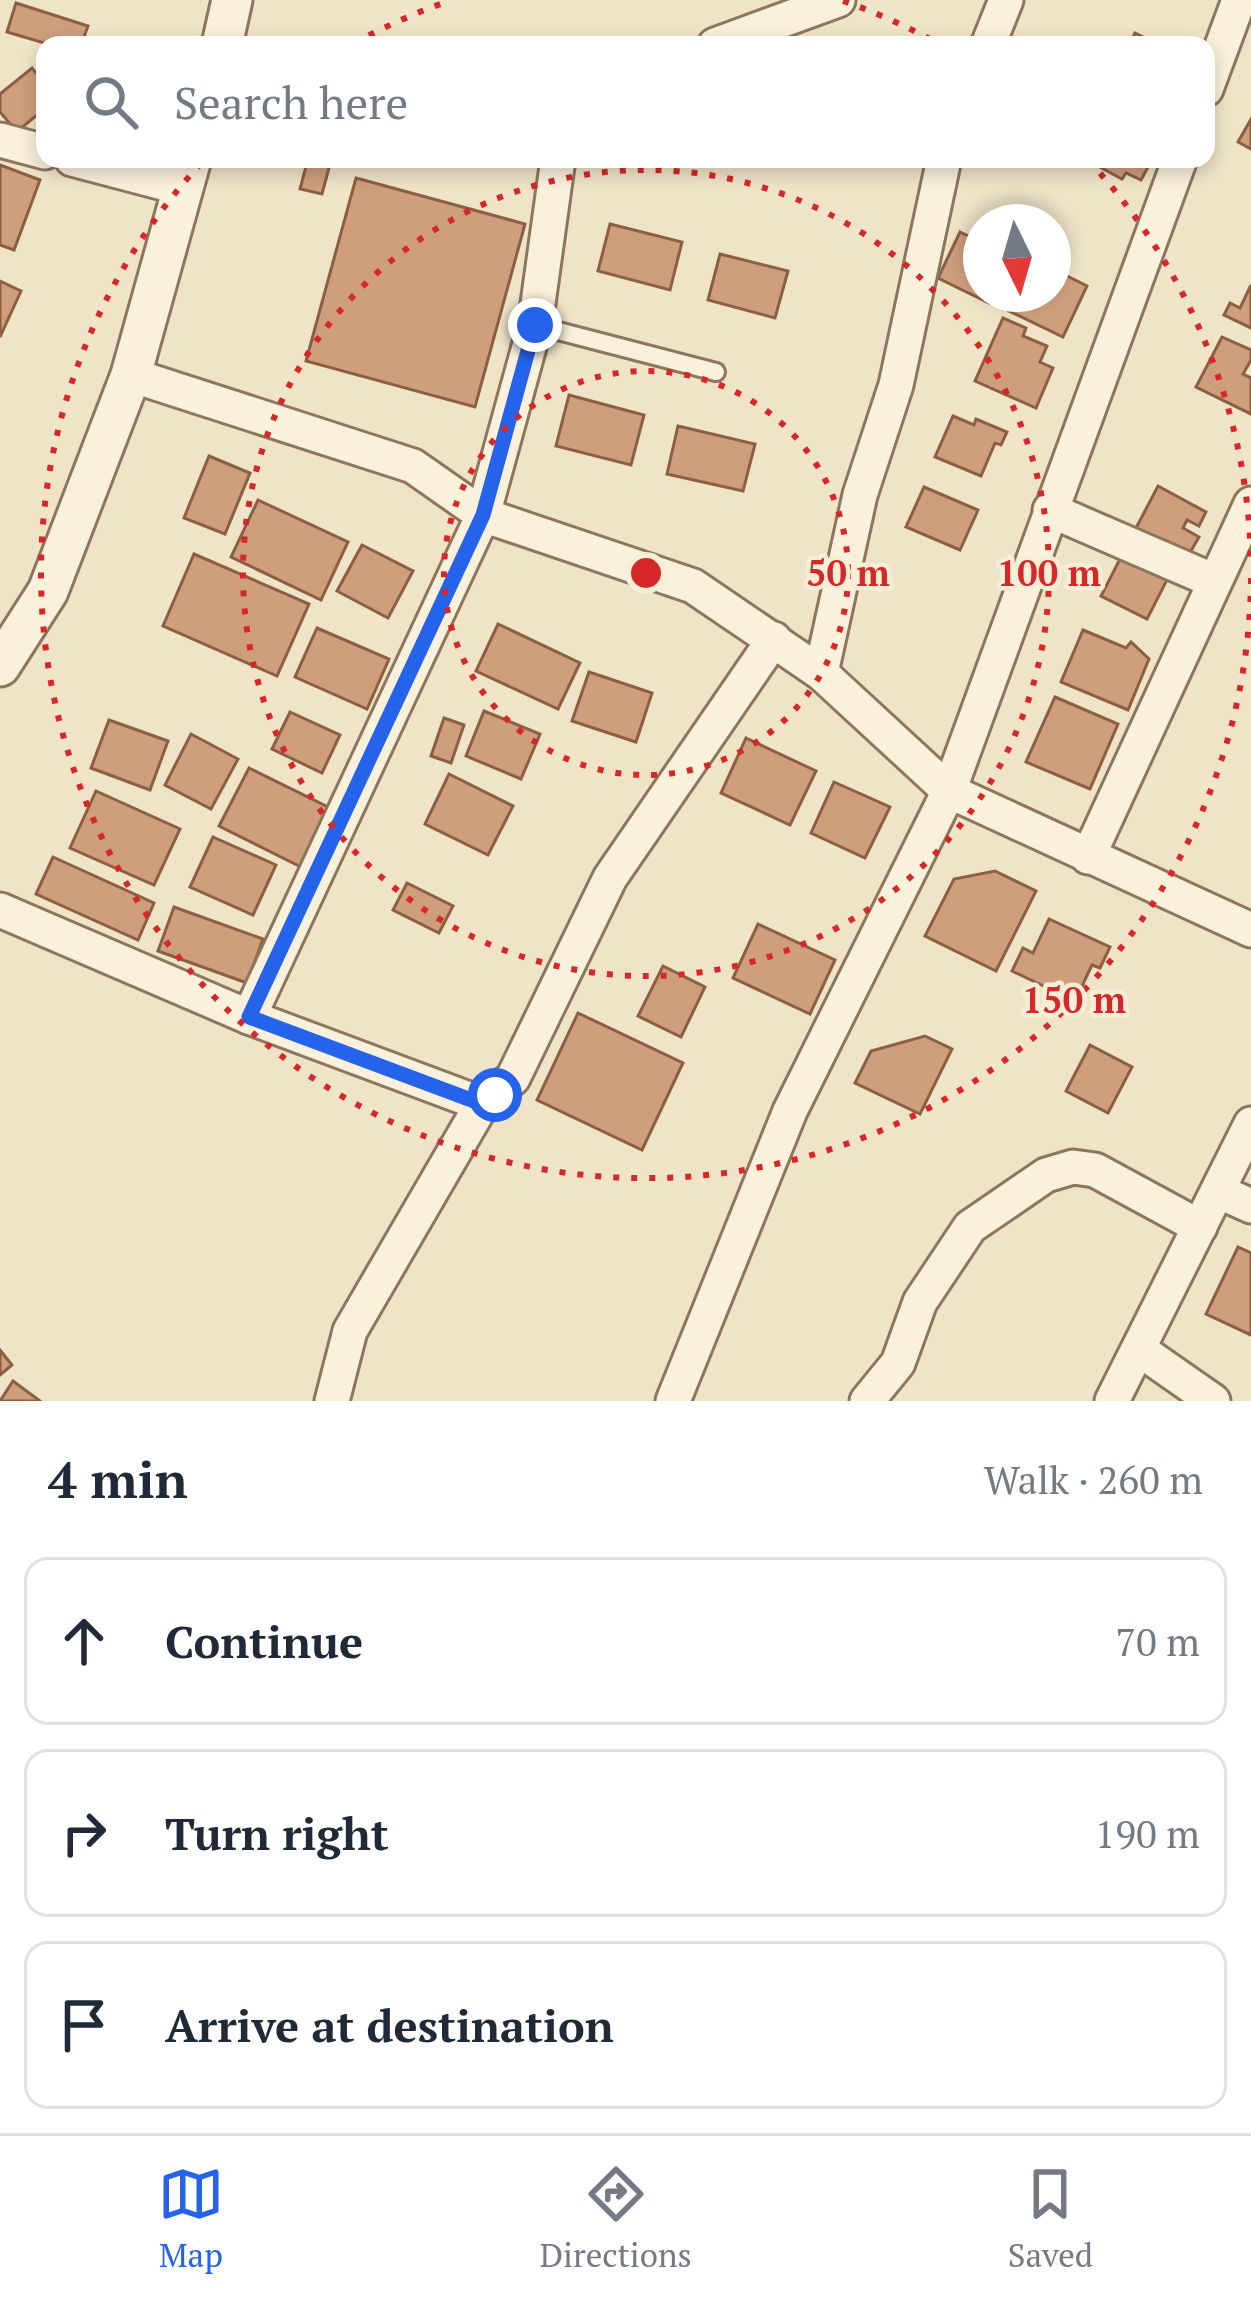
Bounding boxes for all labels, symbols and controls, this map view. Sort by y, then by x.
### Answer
search box [36,36,1215,168]
icon: search [78,69,144,135]
text: Search here [174,72,408,132]
north arrow [963,204,1071,312]
route end [508,298,562,352]
text: 50 m [806,549,890,596]
text: 100 m [997,549,1101,596]
centre of rings [625,552,667,594]
text: 150 m [1022,976,1126,1023]
route start [468,1068,522,1122]
text: 4 min [48,1445,188,1513]
text: Walk · 260 m [984,1453,1203,1505]
icon: ahead [51,1608,117,1674]
text: Continue [165,1611,363,1671]
text: 70 m [1115,1615,1200,1667]
icon: right [51,1800,117,1866]
text: Turn right [165,1803,389,1863]
text: 190 m [1095,1807,1200,1859]
icon: arrive [51,1992,117,2058]
text: Arrive at destination [165,1995,614,2055]
tab: Map [158,2161,224,2276]
tab: Directions [540,2161,692,2276]
tab: Saved [1008,2161,1093,2276]

